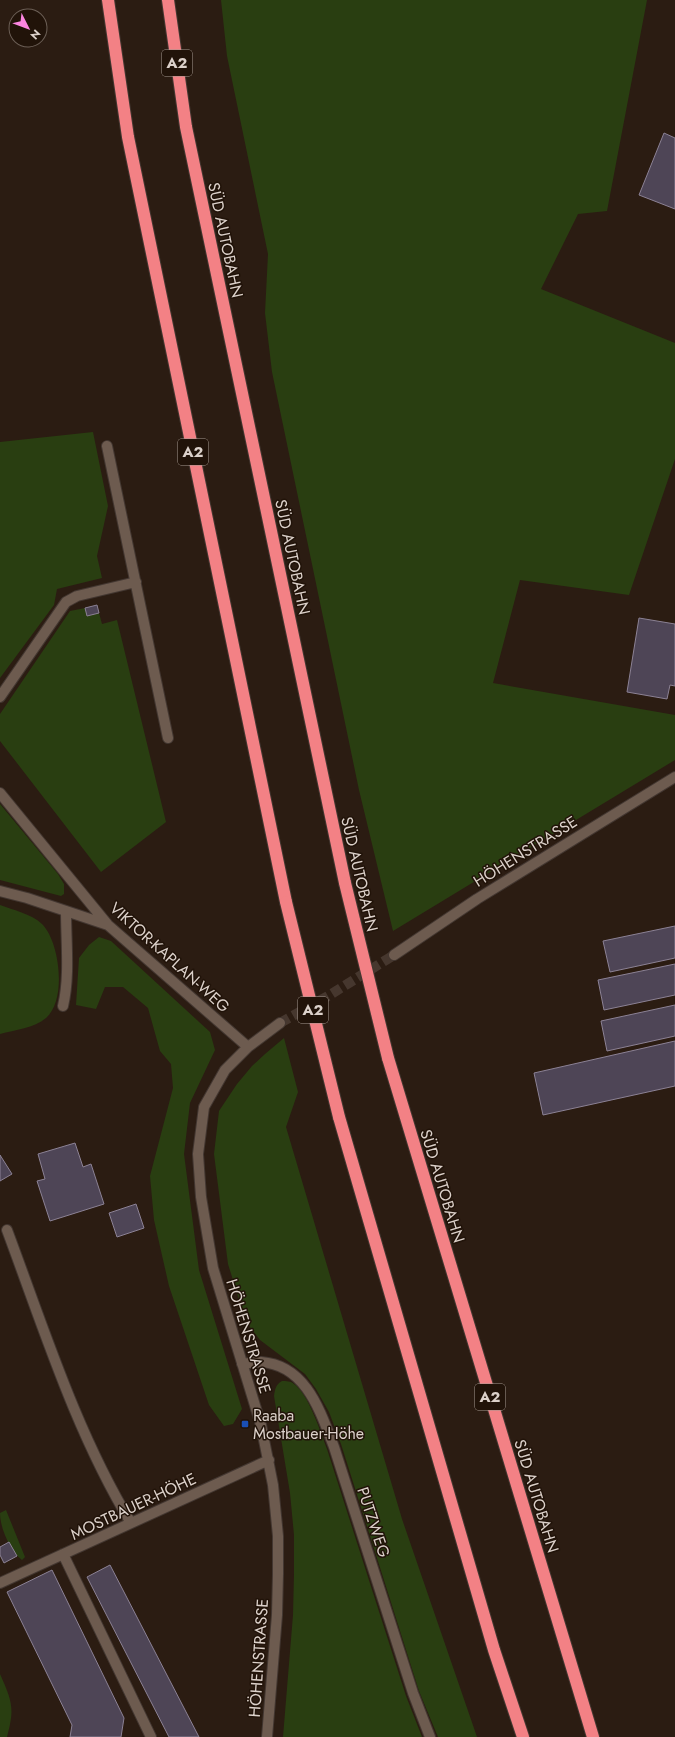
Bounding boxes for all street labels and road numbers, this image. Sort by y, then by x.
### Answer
road number: A2 [162,50,192,76]
street label: SÜD AUTOBAHN [202,180,249,300]
road number: A2 [178,439,208,465]
street label: SÜD AUTOBAHN [269,497,316,617]
street label: HÖHENSTRASSE [469,810,582,893]
street label: SÜD AUTOBAHN [335,814,384,934]
street label: VIKTOR-KAPLAN-WEG [104,897,235,1018]
road number: A2 [298,997,328,1023]
street label: SÜD AUTOBAHN [414,1127,471,1246]
street label: HÖHENSTRASSE [220,1276,277,1396]
road number: A2 [475,1384,505,1410]
street label: SÜD AUTOBAHN [508,1437,565,1556]
street label: MOSTBAUER-HÖHE [66,1467,200,1546]
street label: PUTZWEG [351,1484,396,1560]
street label: HÖHENSTRASSE [243,1598,274,1718]

